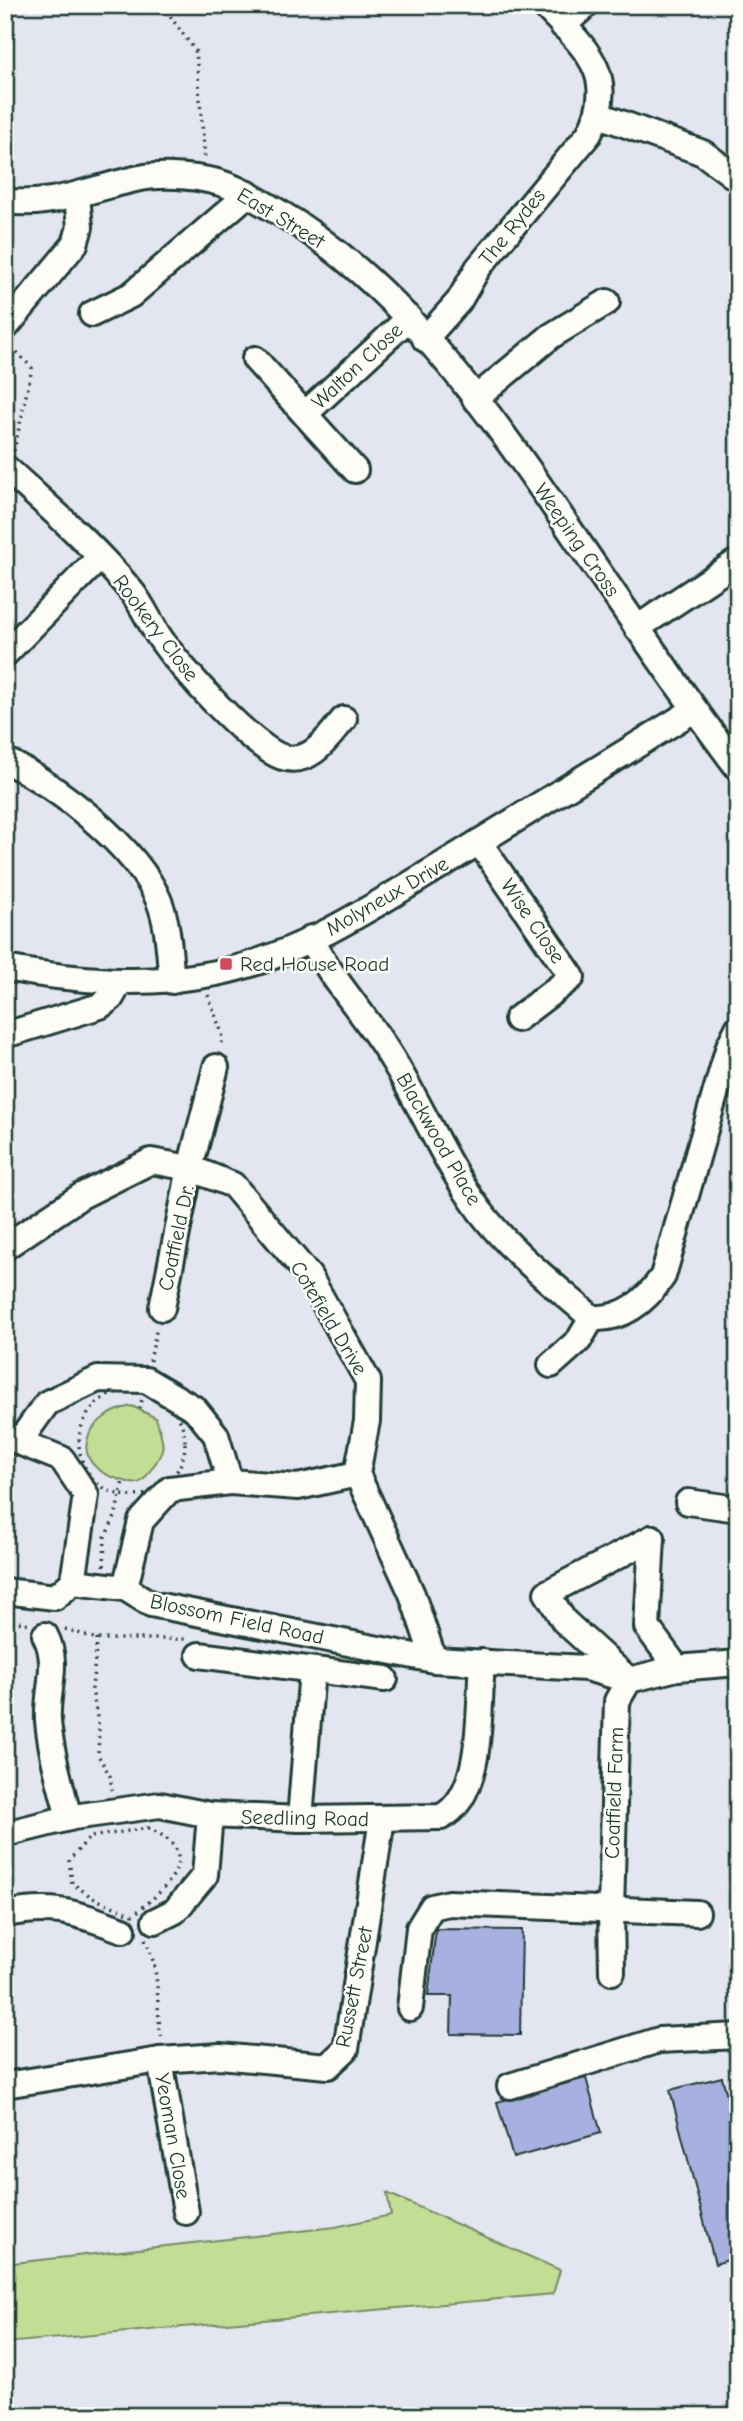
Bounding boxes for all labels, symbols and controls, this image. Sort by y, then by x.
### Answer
street label: East Street [233,183,330,254]
street label: The Rydes [474,184,550,270]
street label: Walton Close [307,318,407,414]
street label: Weeping Cross [529,479,625,601]
street label: Rookery Close [108,570,204,686]
street label: Molyneux Drive [321,851,453,941]
street label: Wise Close [496,874,570,968]
place label: Red House Road [240,952,390,976]
marker: Red House Road [218,956,234,972]
street label: Blackwood Place [391,1068,487,1210]
street label: Coatfield Dr. [153,1183,199,1293]
street label: Cotefield Drive [286,1257,372,1379]
street label: Blossom Field Road [148,1589,326,1649]
street label: Coatfield Farm [600,1727,628,1859]
street label: Seedling Road [241,1805,369,1831]
street label: Russett Street [331,1923,378,2050]
street label: Yeoman Close [150,2071,196,2201]

